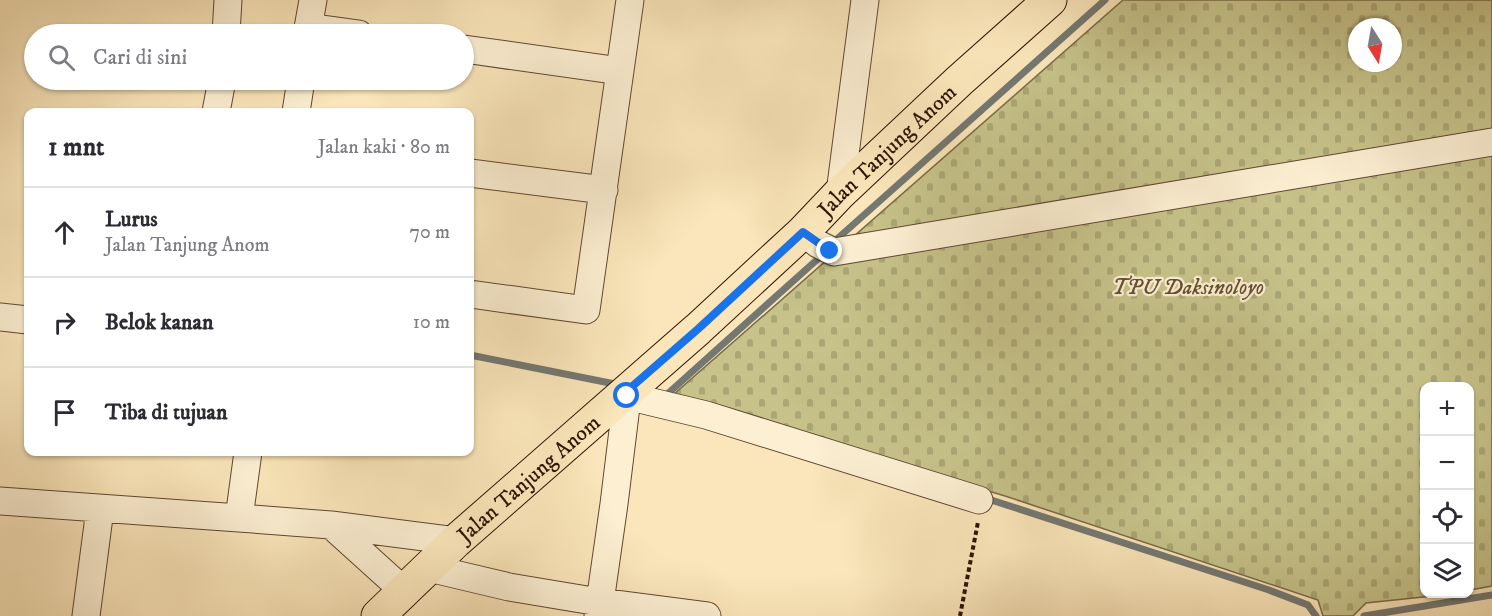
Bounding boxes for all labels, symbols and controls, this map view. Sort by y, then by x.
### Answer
north arrow [1348,18,1402,72]
search box [24,24,474,90]
icon: search [45,41,78,74]
text: Cari di sini [93,44,187,71]
street label: Jalan Tanjung Anom [811,79,962,224]
text: 1 mnt [48,131,104,164]
text: Jalan kaki · 80 m [318,135,450,160]
text: Lurus [105,206,158,233]
icon: ahead [48,216,81,249]
text: 70 m [409,220,450,245]
text: Jalan Tanjung Anom [105,233,269,258]
route end [816,237,842,263]
park label: TPU Daksinoloyo [1112,274,1264,301]
icon: right [48,306,81,339]
text: Belok kanan [105,309,213,336]
text: 10 m [413,310,450,335]
route start [613,382,639,408]
map controls [1420,382,1474,598]
button: + [1420,382,1474,436]
icon: arrive [48,396,81,429]
text: Tiba di tujuan [105,399,227,426]
street label: Jalan Tanjung Anom [451,409,606,550]
button: − [1420,436,1474,490]
button: locate [1420,490,1474,544]
button: layers [1420,544,1474,598]

